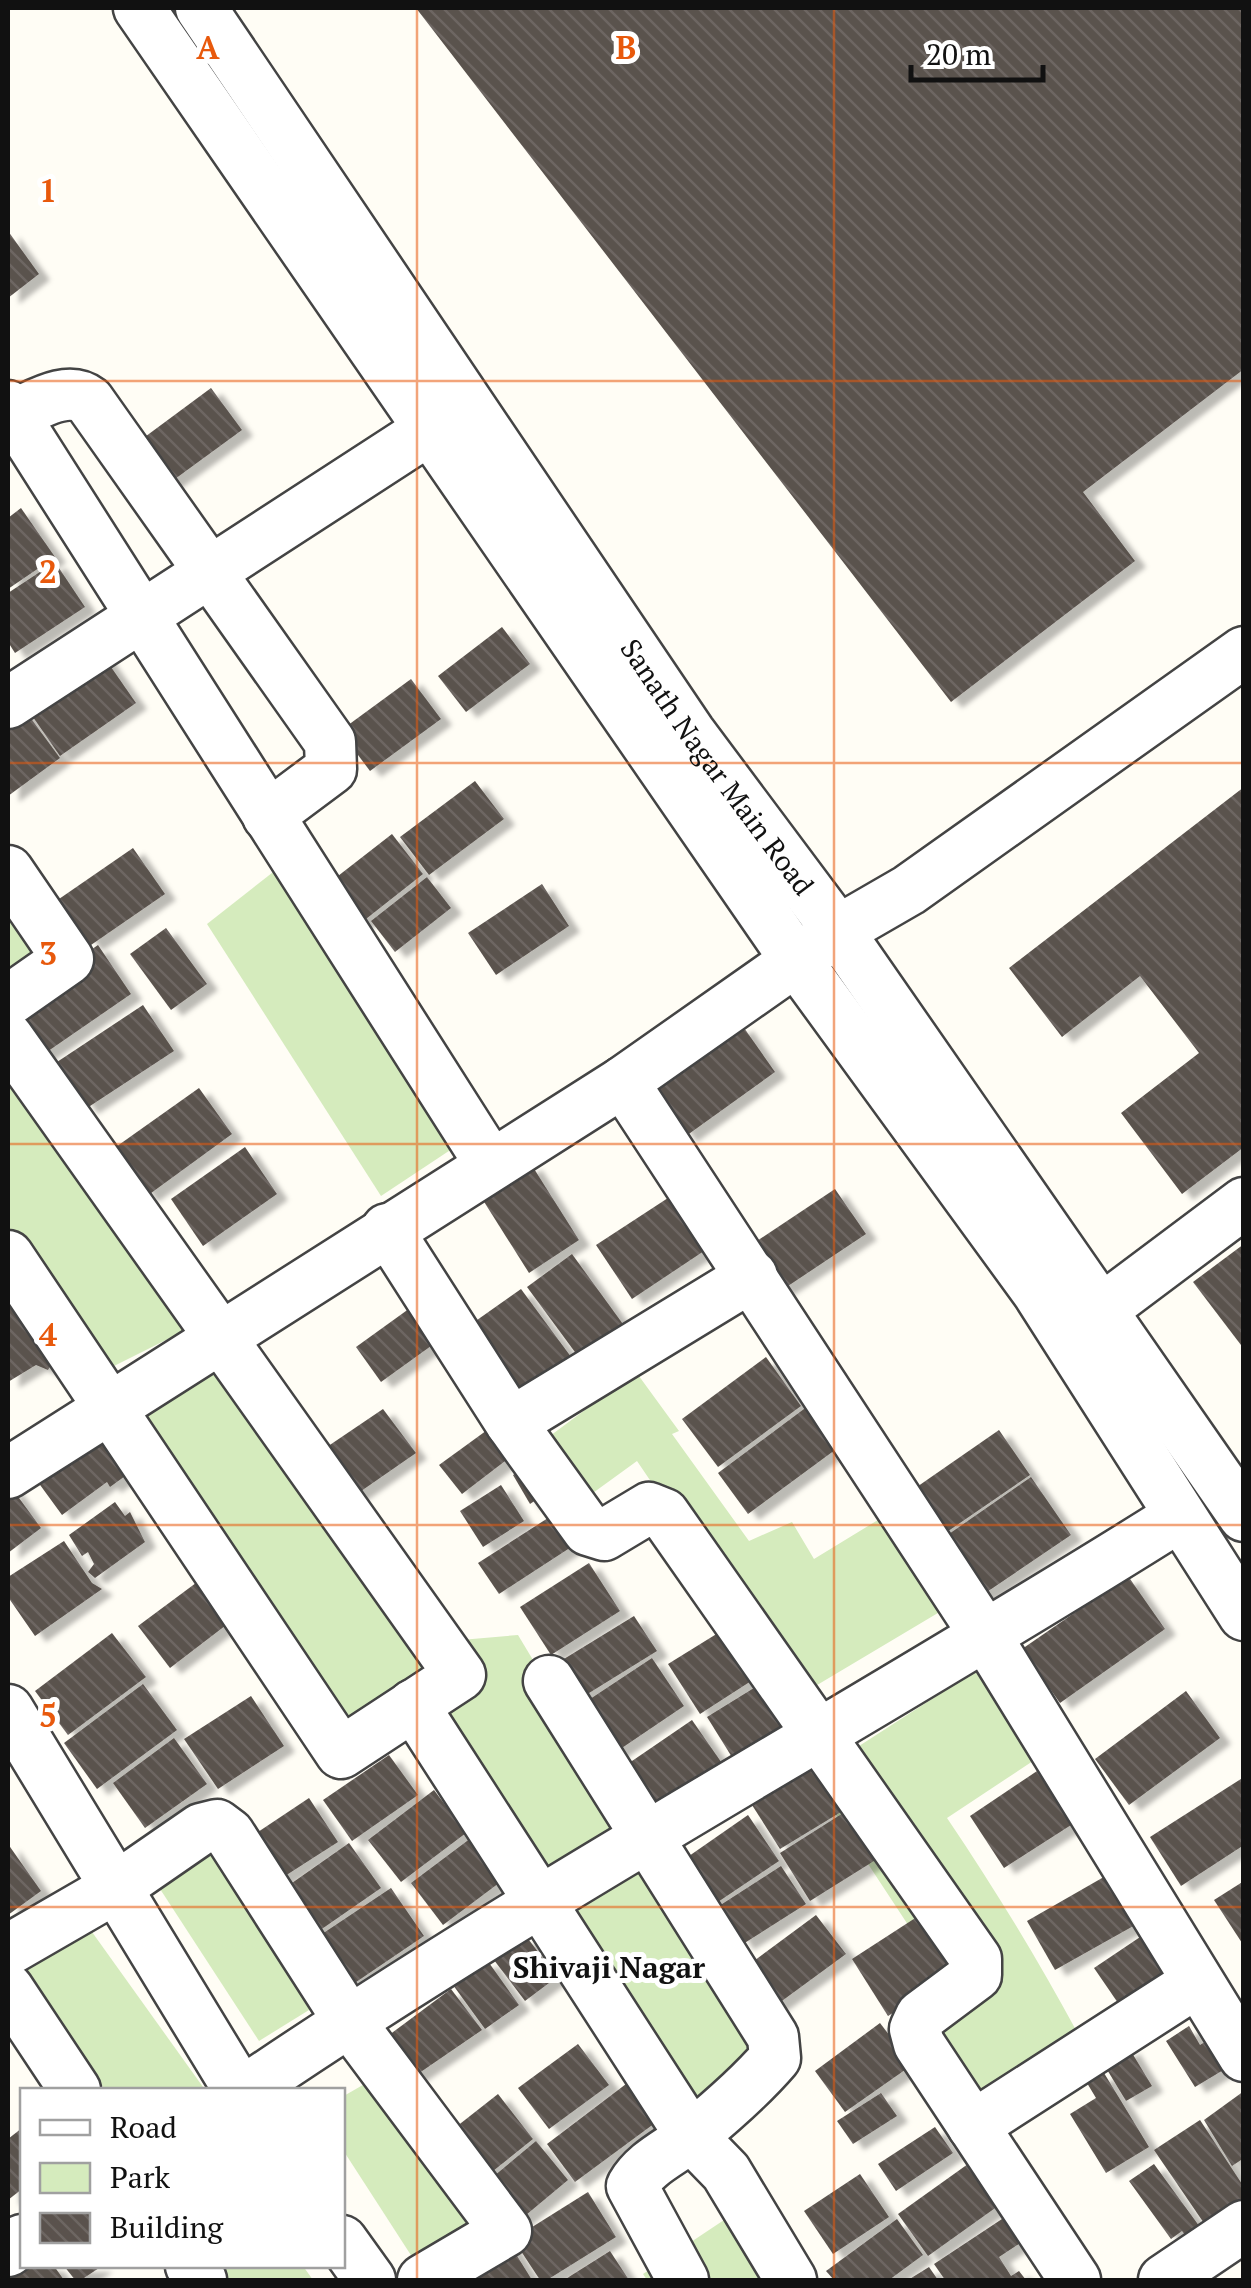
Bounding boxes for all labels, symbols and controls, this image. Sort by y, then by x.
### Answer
scale bar [911,20,1044,82]
text: A [196,26,220,68]
text: B [616,26,636,68]
text: 20 m [926,34,991,74]
text: 1 [39,169,57,211]
text: 2 [39,550,57,592]
street label: Sanath Nagar Main Road [613,631,823,902]
text: 3 [39,932,57,974]
text: 4 [39,1313,57,1355]
text: 5 [39,1694,57,1736]
district label: Shivaji Nagar [513,1947,705,1987]
legend [20,2088,345,2268]
text: Road [110,2107,177,2147]
text: Park [110,2157,171,2197]
text: Building [110,2207,224,2247]

